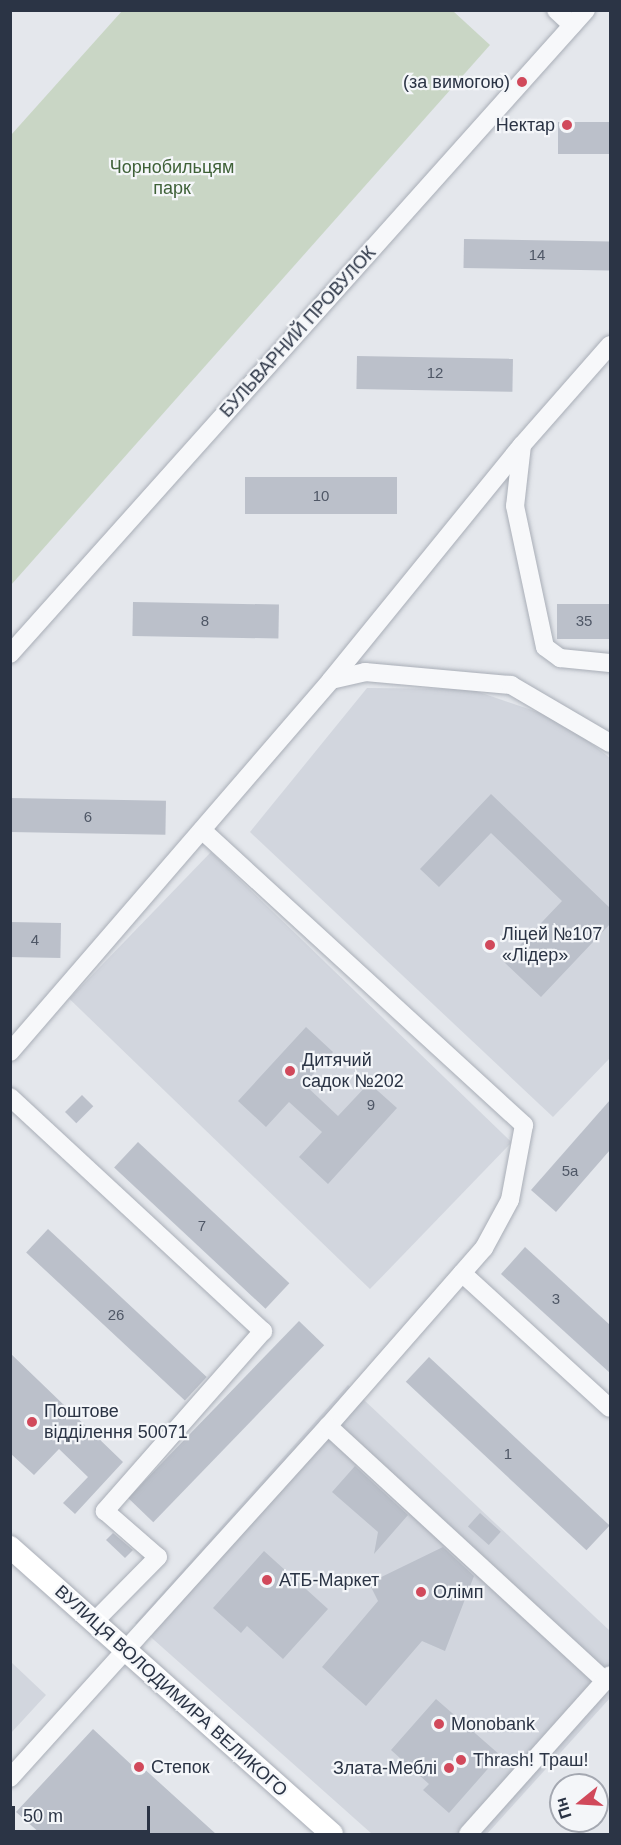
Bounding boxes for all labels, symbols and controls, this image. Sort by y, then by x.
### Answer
place label: (за вимогою) [403,71,510,93]
marker: (за вимогою) [515,75,529,89]
place label: Нектар [496,114,555,136]
marker: Нектар [560,118,574,132]
park label: Чорнобильцям парк [110,157,234,200]
street label: БУЛЬВАРНИЙ ПРОВУЛОК [216,242,380,422]
house number: 14 [529,246,545,264]
house number: 12 [427,364,443,382]
house number: 10 [313,487,329,505]
house number: 8 [201,612,209,630]
house number: 35 [576,612,592,630]
house number: 6 [84,808,92,826]
place label: Ліцей №107 «Лідер» [502,924,602,966]
house number: 4 [31,931,39,949]
marker: Ліцей №107 «Лідер» [483,938,497,952]
place label: Дитячий садок №202 [302,1050,404,1092]
marker: Дитячий садок №202 [283,1064,297,1078]
house number: 9 [367,1096,375,1114]
house number: 5а [562,1162,578,1180]
house number: 7 [198,1217,206,1235]
house number: 3 [552,1290,560,1308]
house number: 26 [108,1306,124,1324]
place label: Поштове відділення 50071 [44,1401,188,1444]
marker: Поштове відділення 50071 [25,1415,39,1429]
house number: 1 [504,1445,512,1463]
place label: АТБ-Маркет [279,1569,379,1591]
marker: АТБ-Маркет [260,1573,274,1587]
street label: ВУЛИЦЯ ВОЛОДИМИРА ВЕЛИКОГО [50,1581,292,1801]
place label: Олімп [433,1581,483,1603]
marker: Олімп [414,1585,428,1599]
place label: Monobank [451,1713,535,1735]
marker: Monobank [432,1717,446,1731]
place label: Thrash! Траш! [473,1749,588,1771]
marker: Thrash! Траш! [454,1753,468,1767]
place label: Степок [151,1756,210,1778]
place label: Злата-Меблі [333,1757,437,1779]
marker: Степок [132,1760,146,1774]
marker: Злата-Меблі [442,1761,456,1775]
north arrow [549,1773,609,1833]
scale bar [15,1794,153,1832]
text: Пн [552,1795,575,1821]
text: 50 m [23,1806,63,1826]

